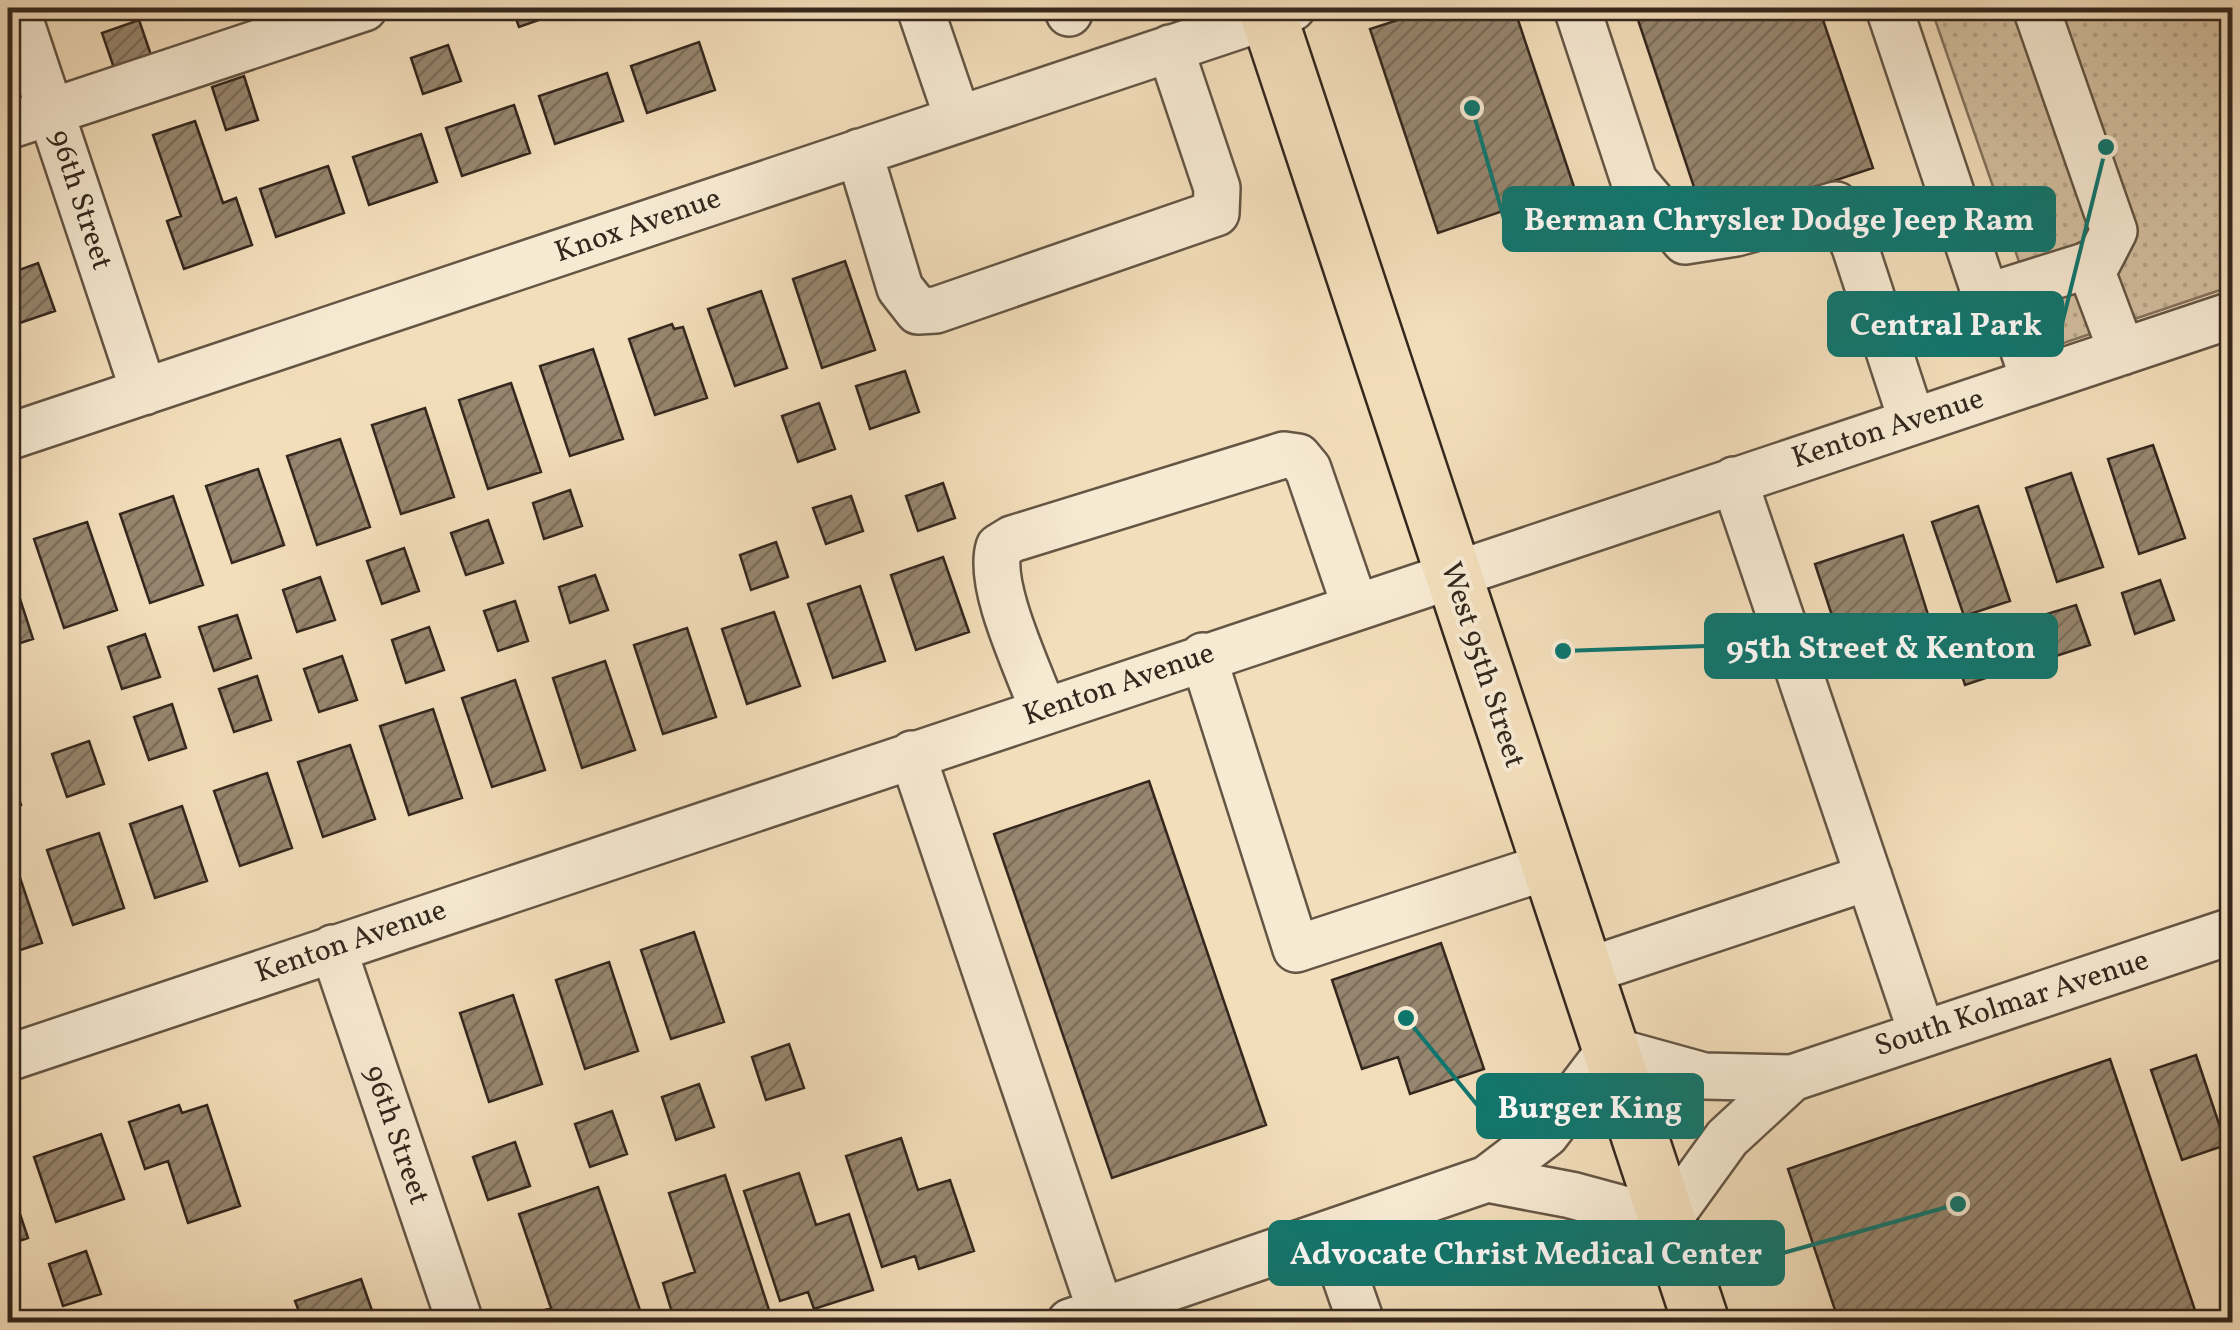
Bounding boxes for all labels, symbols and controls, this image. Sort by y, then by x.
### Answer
street label: 96th Street [38,125,122,275]
street label: Knox Avenue [549,178,727,274]
callout: Berman Chrysler Dodge Jeep Ram [1504,188,2054,250]
text: Berman Chrysler Dodge Jeep Ram [1524,200,2034,244]
callout: Central Park [1829,293,2062,355]
text: Central Park [1850,305,2042,349]
street label: Kenton Avenue [1787,378,1989,480]
street label: West 95th Street [1429,557,1535,773]
callout: 95th Street & Kenton [1706,615,2056,677]
text: 95th Street & Kenton [1726,628,2036,672]
street label: Kenton Avenue [1018,633,1220,737]
street label: Kenton Avenue [250,890,452,994]
street label: South Kolmar Avenue [1870,940,2154,1068]
street label: 96th Street [353,1060,439,1210]
callout: Burger King [1478,1075,1702,1137]
text: Burger King [1498,1088,1682,1132]
callout: Advocate Christ Medical Center [1270,1222,1783,1284]
text: Advocate Christ Medical Center [1290,1234,1762,1278]

